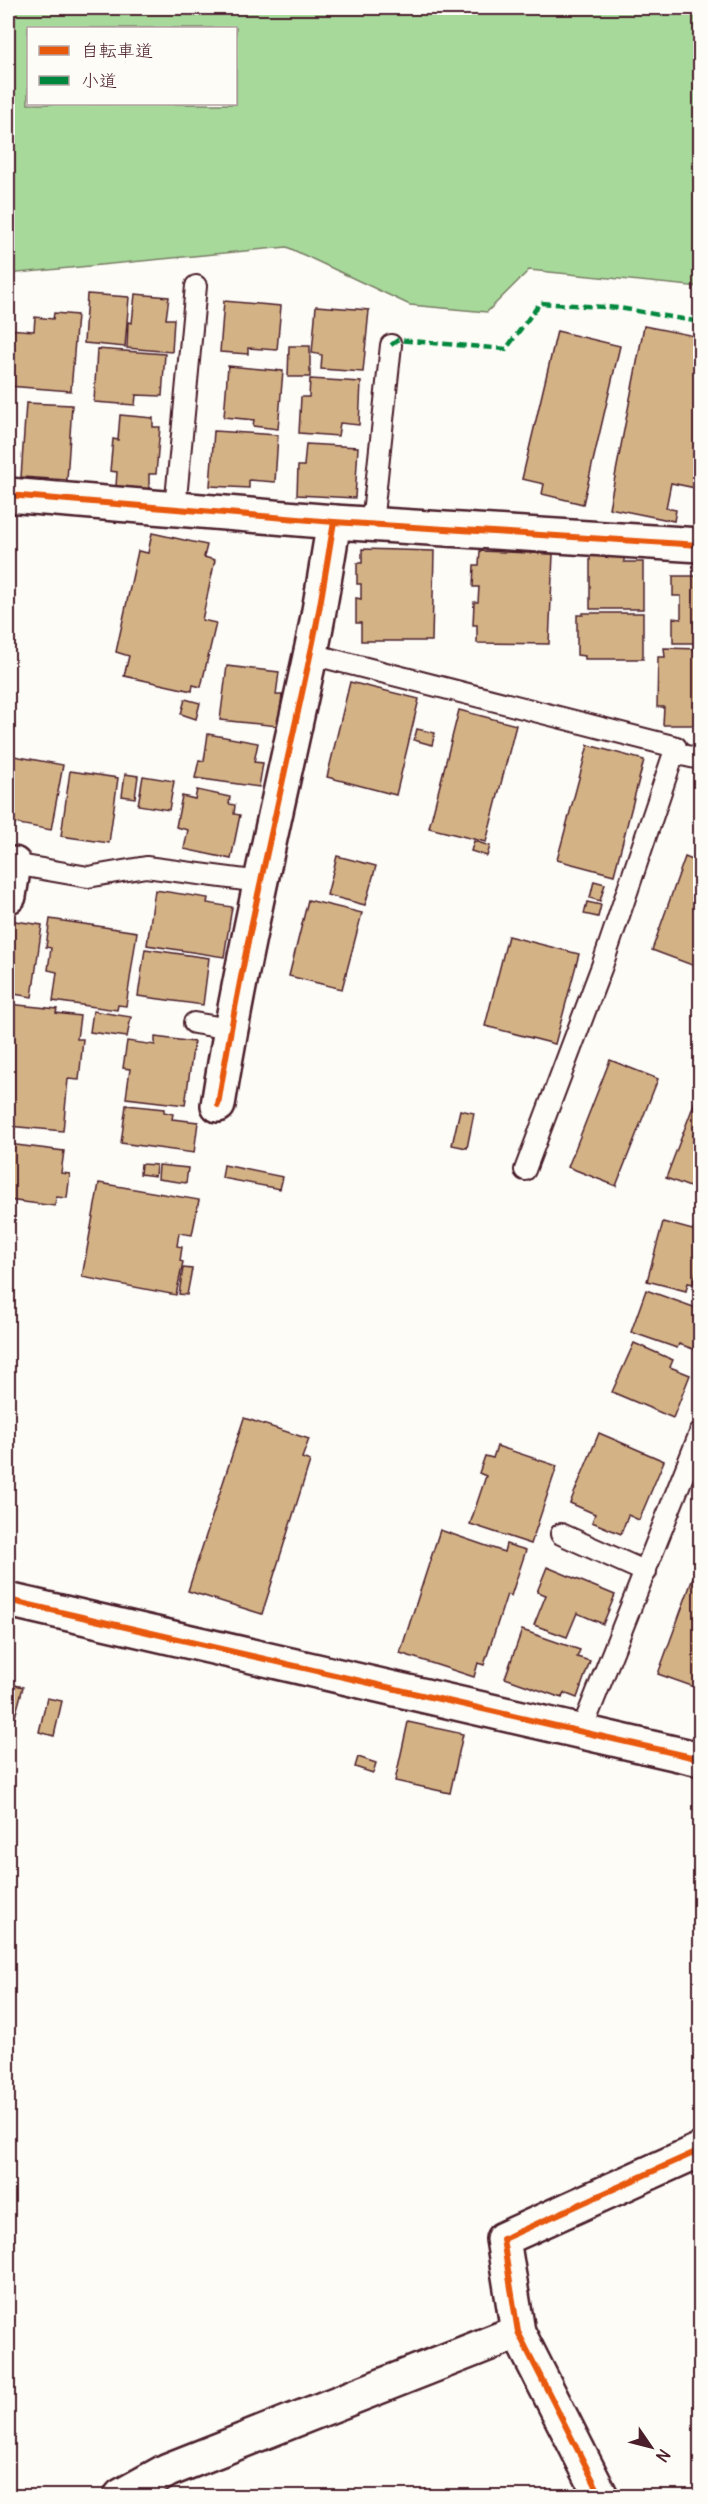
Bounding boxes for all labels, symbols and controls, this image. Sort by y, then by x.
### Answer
legend [27,27,237,105]
text: 自転車道 [81,39,153,62]
text: 小道 [81,69,117,92]
north arrow [621,2417,681,2477]
text: N [652,2445,675,2466]

